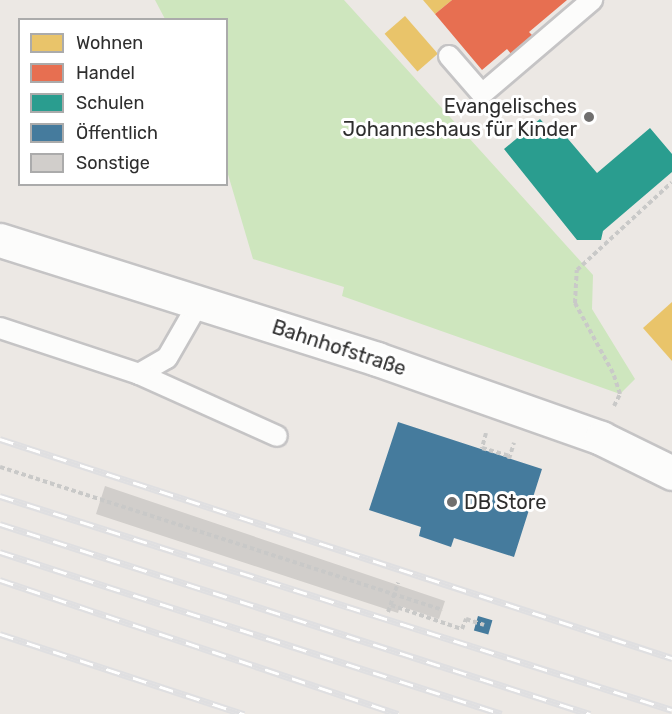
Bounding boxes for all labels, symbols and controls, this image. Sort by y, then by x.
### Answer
legend [18,18,228,186]
text: Wohnen [76,32,143,54]
text: Handel [76,62,135,84]
text: Schulen [76,92,144,114]
place label: Evangelisches Johanneshaus für Kinder [342,94,577,141]
marker: Evangelisches Johanneshaus für Kinder [582,110,596,124]
text: Öffentlich [76,122,158,144]
text: Sonstige [76,152,150,174]
street label: Bahnhofstraße [269,315,409,381]
place label: DB Store [464,490,546,514]
marker: DB Store [445,495,459,509]

